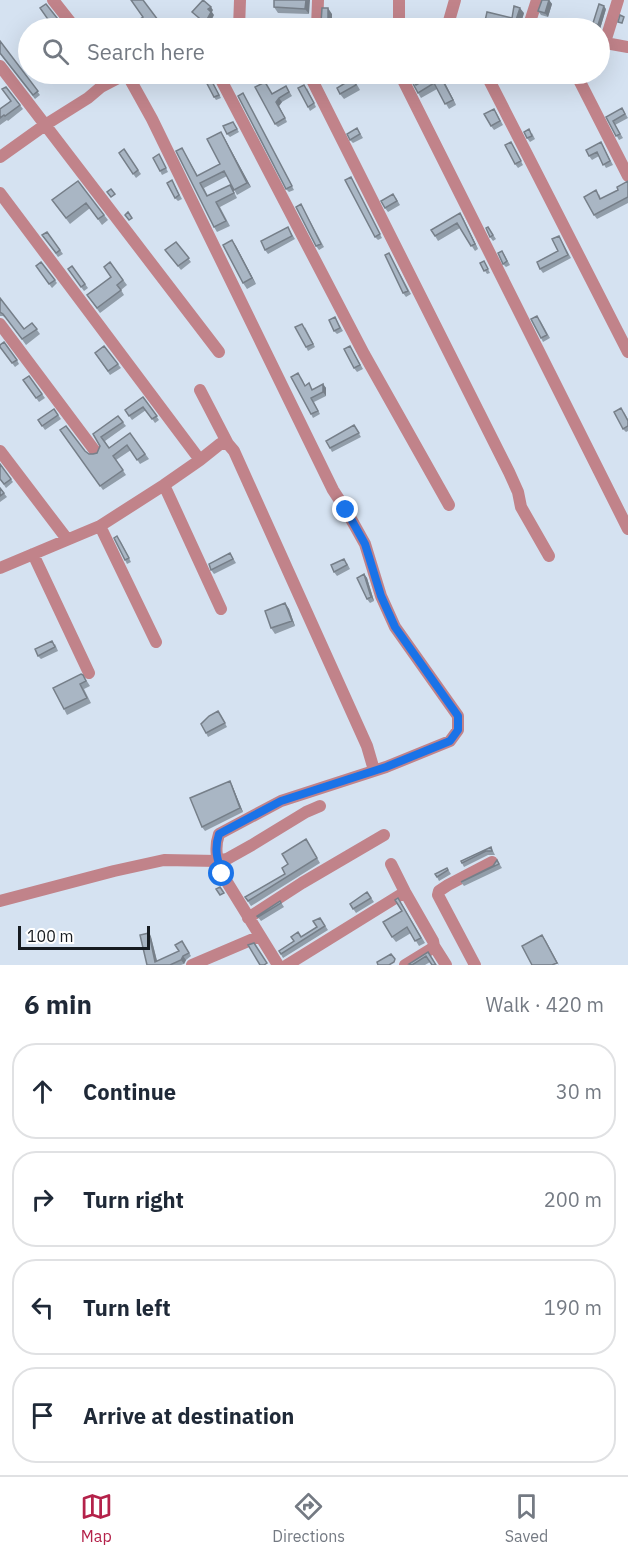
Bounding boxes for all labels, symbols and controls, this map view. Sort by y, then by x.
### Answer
search box [18,18,610,84]
icon: search [39,35,72,68]
text: Search here [87,37,205,66]
route end [332,496,358,522]
route start [208,860,234,886]
scale bar [18,923,150,950]
text: 100 m [27,926,74,946]
text: 6 min [24,987,92,1021]
text: Walk · 420 m [486,991,604,1018]
icon: ahead [26,1075,59,1108]
text: Continue [83,1077,176,1106]
text: 30 m [556,1078,602,1105]
icon: right [26,1183,59,1216]
text: Turn right [83,1185,184,1214]
text: 200 m [544,1186,602,1213]
icon: left [26,1291,59,1324]
text: Turn left [83,1293,171,1322]
text: 190 m [544,1294,602,1321]
icon: arrive [26,1399,59,1432]
text: Arrive at destination [83,1401,294,1430]
tab: Map [80,1490,113,1546]
tab: Directions [272,1490,345,1546]
tab: Saved [505,1490,548,1546]

